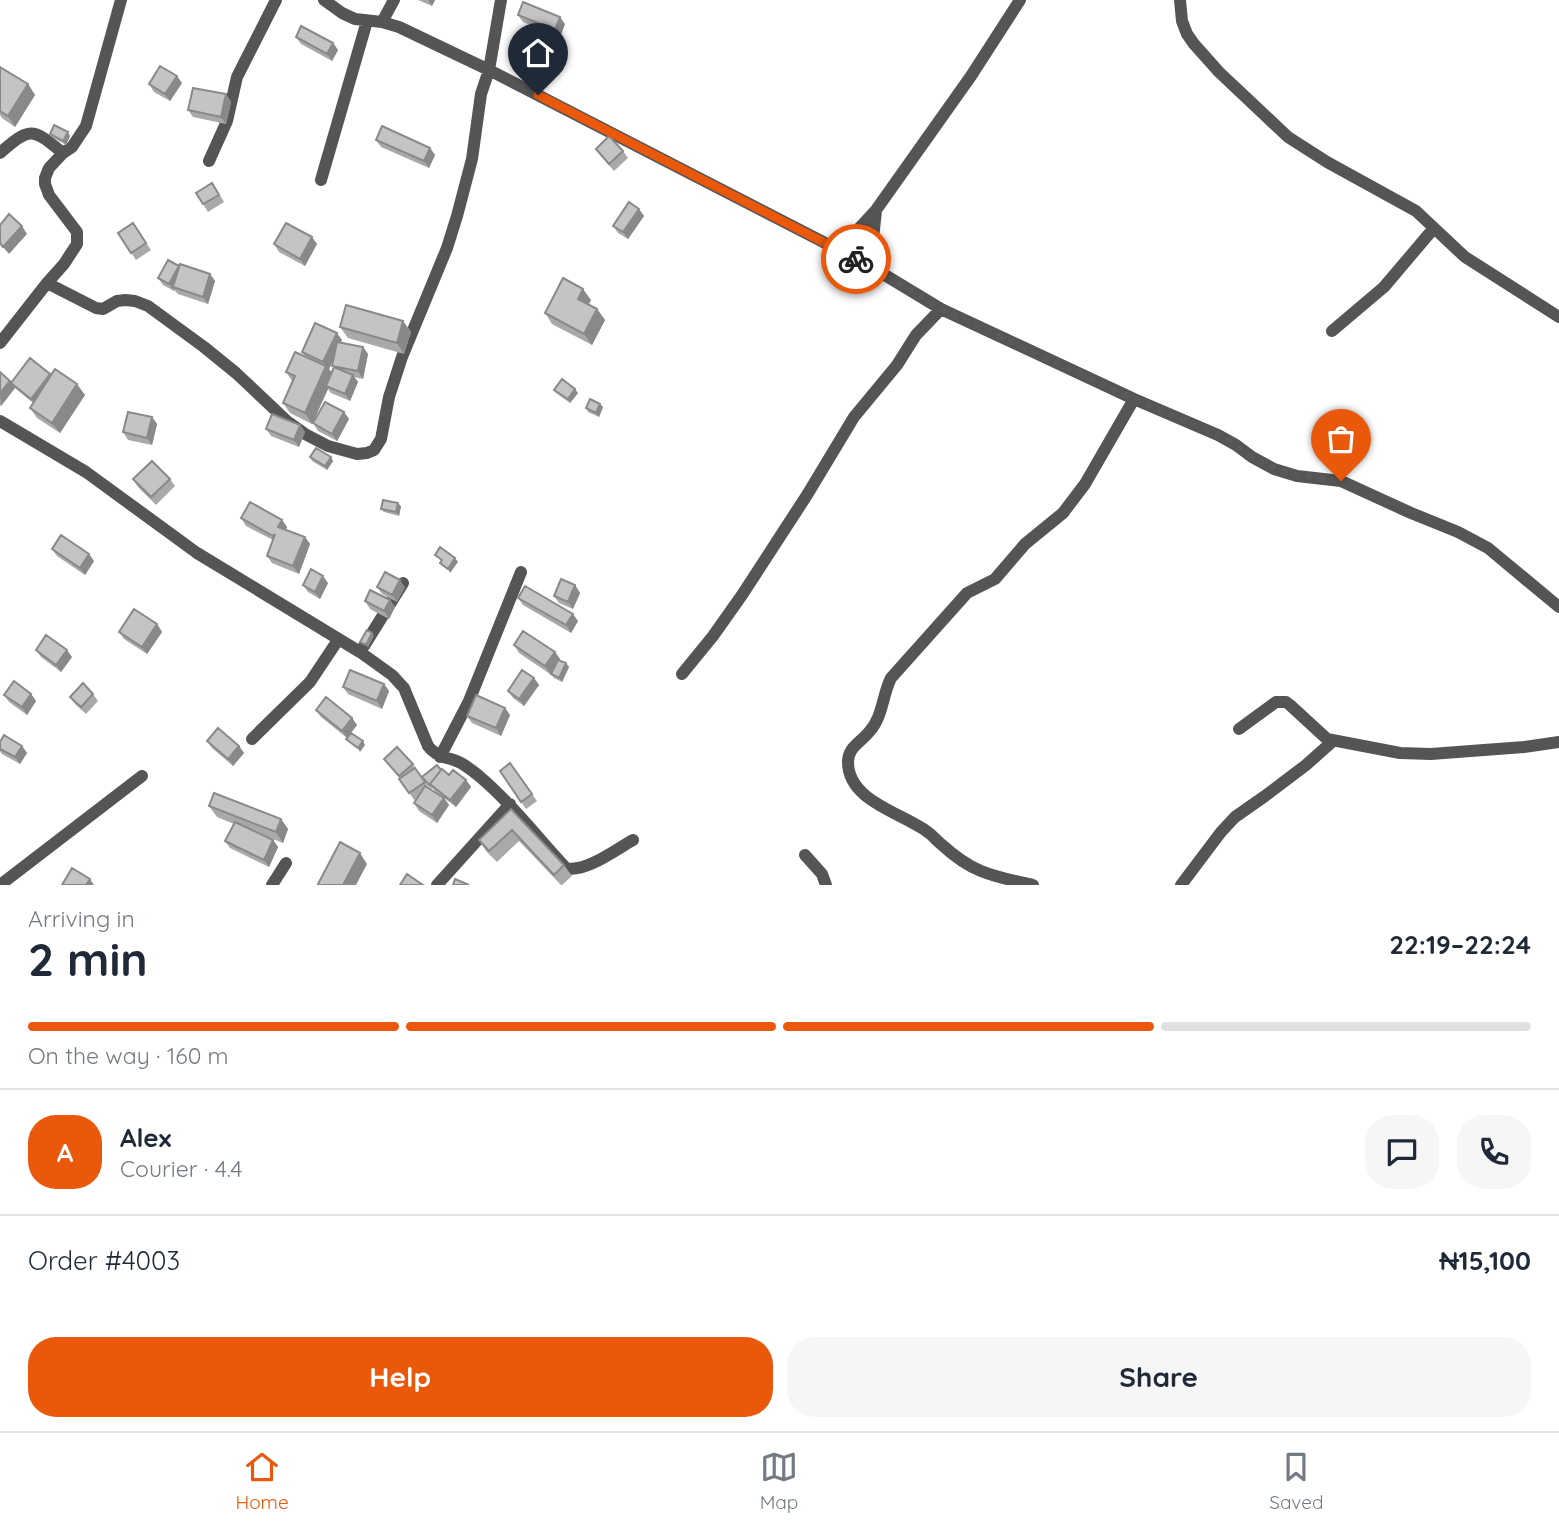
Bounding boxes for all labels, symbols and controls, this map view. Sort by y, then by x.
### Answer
pin [508,23,568,95]
icon: home [519,34,557,72]
courier [821,224,891,294]
icon: bike [837,240,875,278]
pin [1311,409,1371,481]
icon: bag [1322,420,1360,458]
text: Arriving in [28,904,135,933]
text: 22:19–22:24 [1389,928,1531,961]
text: 2 min [28,930,148,988]
text: On the way · 160 m [28,1041,229,1070]
button: chat [1365,1115,1439,1189]
button: phone [1457,1115,1531,1189]
text: Alex [120,1121,171,1154]
text: A [57,1136,73,1169]
text: Courier · 4.4 [120,1154,242,1183]
text: Order #4003 [28,1244,180,1277]
text: ₦15,100 [1439,1244,1531,1277]
button: Help [28,1337,773,1417]
button: Share [787,1337,1531,1417]
tab: Home [235,1448,289,1514]
tab: Map [760,1448,798,1514]
tab: Saved [1269,1448,1324,1514]

